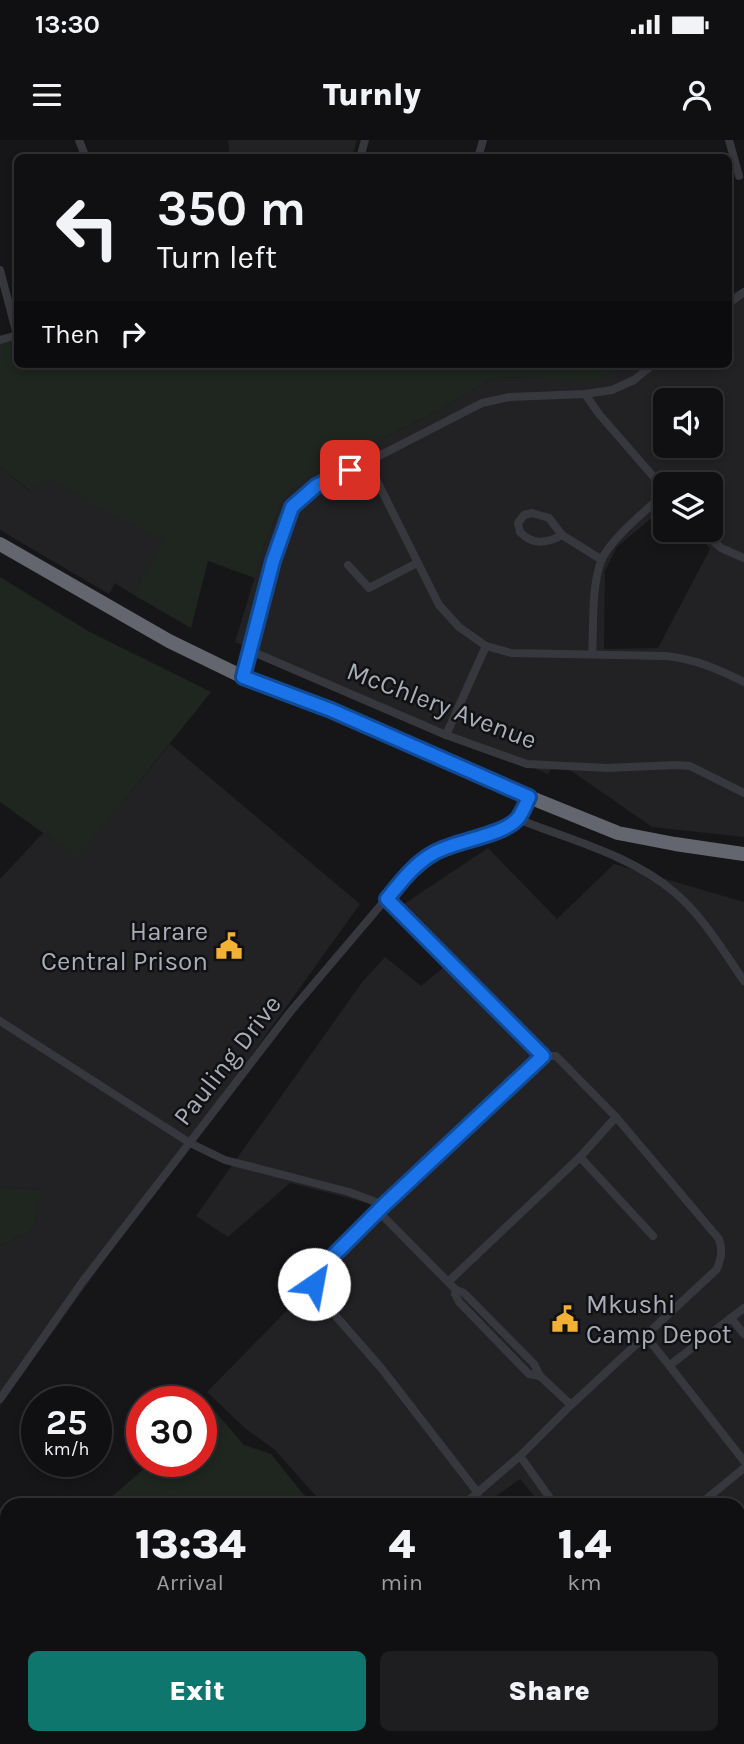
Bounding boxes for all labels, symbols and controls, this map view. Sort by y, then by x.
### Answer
text: 13:30 [35,9,100,40]
icon: menu [28,76,66,114]
text: Turnly [323,76,421,113]
icon: person [678,76,716,114]
text: 350 m [157,180,306,237]
icon: left [42,182,133,273]
text: Turn left [157,239,277,276]
icon: right [114,315,152,353]
text: Then [42,319,100,350]
map controls [653,388,723,542]
button: sound [653,388,723,458]
pin [320,440,380,500]
icon: arrive [331,451,369,489]
button: layers [653,472,723,542]
street label: McChlery Avenue [342,655,541,756]
place label: Harare Central Prison [41,916,208,977]
public building icon: Harare Central Prison [214,931,244,961]
street label: Pauling Drive [167,989,288,1132]
position arrow [277,1247,351,1321]
place label: Mkushi Camp Depot [586,1289,732,1350]
public building icon: Mkushi Camp Depot [550,1304,580,1334]
speed limit sign: 30 [126,1386,217,1477]
text: 25 [46,1402,87,1443]
text: km/h [44,1438,89,1460]
text: 13:34 [135,1519,246,1569]
text: 4 [388,1519,415,1569]
text: 1.4 [558,1519,611,1569]
text: Arrival [157,1569,224,1596]
text: min [381,1569,423,1596]
text: km [567,1569,602,1596]
button: Exit [28,1651,366,1731]
button: Share [380,1651,718,1731]

